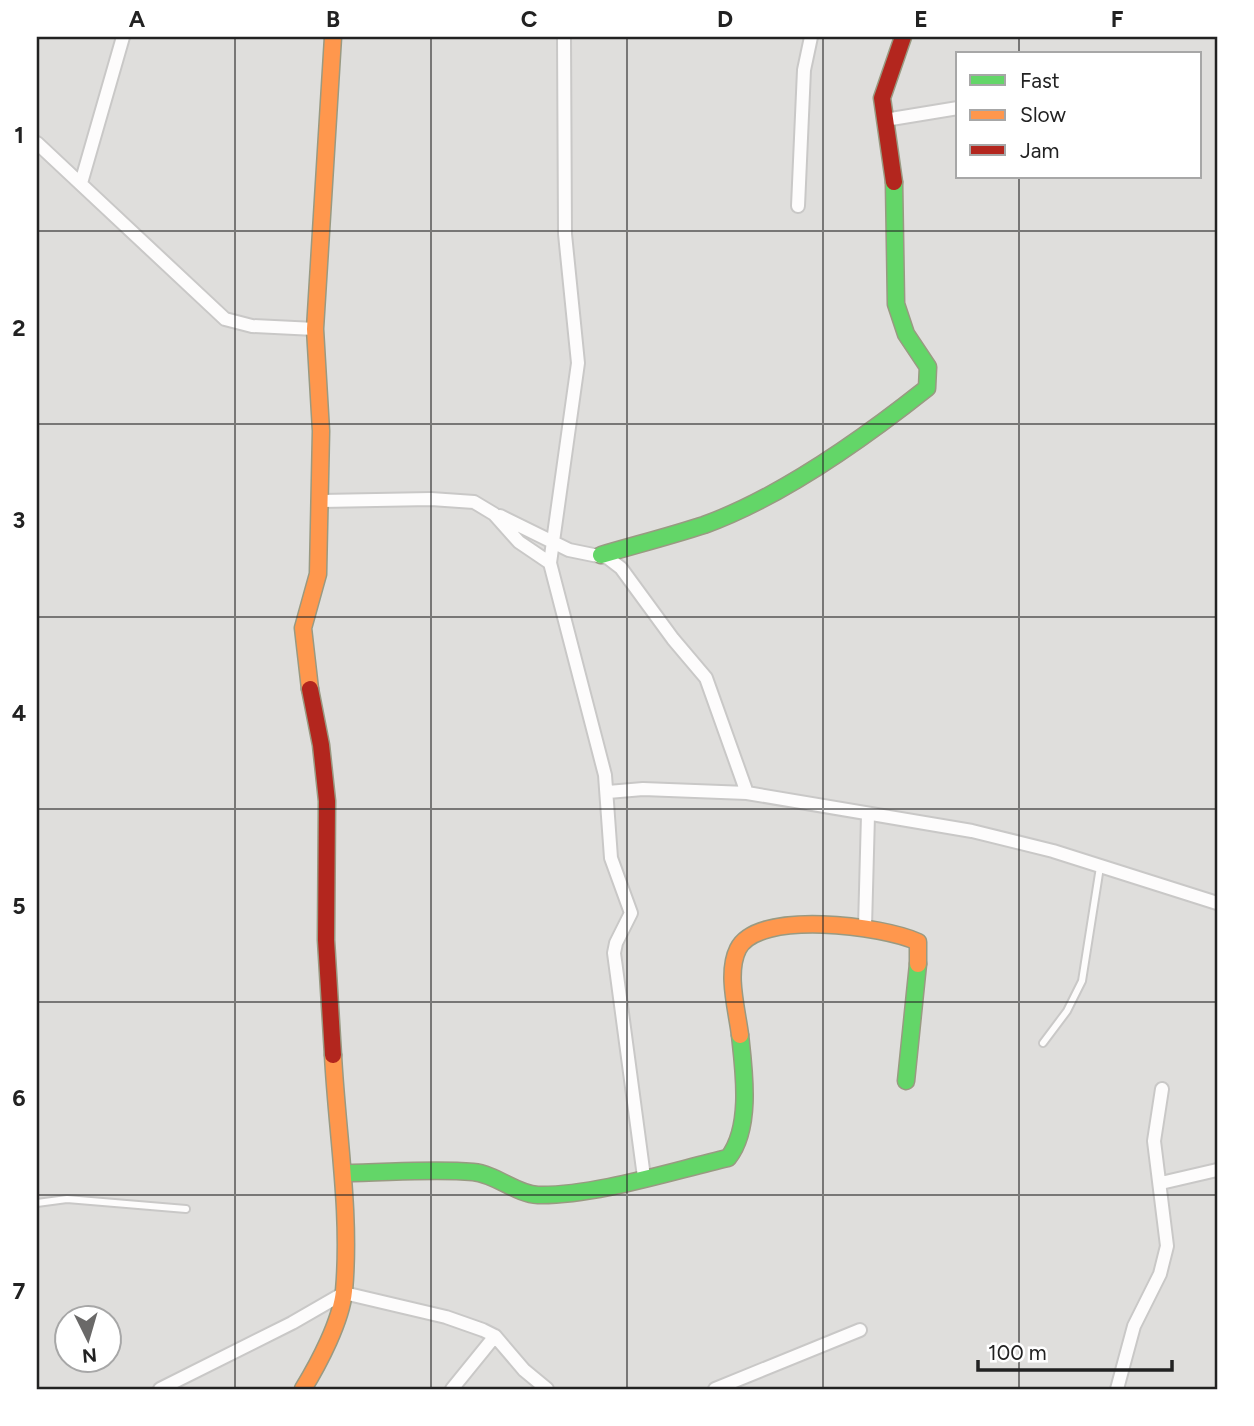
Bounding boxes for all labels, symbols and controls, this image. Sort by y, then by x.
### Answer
text: A [129,5,146,33]
text: B [326,5,340,33]
text: C [521,5,538,33]
text: D [717,5,733,33]
text: E [914,5,928,33]
text: F [1111,5,1124,33]
legend [956,52,1202,178]
text: Fast [1020,68,1060,93]
text: Slow [1020,102,1066,127]
text: 1 [14,121,24,149]
text: Jam [1020,138,1059,163]
text: 2 [12,314,26,342]
text: 3 [13,506,25,534]
text: 4 [12,699,26,727]
text: 5 [12,892,26,920]
text: 6 [12,1084,26,1112]
text: 7 [13,1277,26,1305]
north arrow [52,1304,122,1374]
scale bar [978,1328,1172,1372]
text: 100 m [988,1340,1047,1365]
text: N [81,1343,98,1368]

